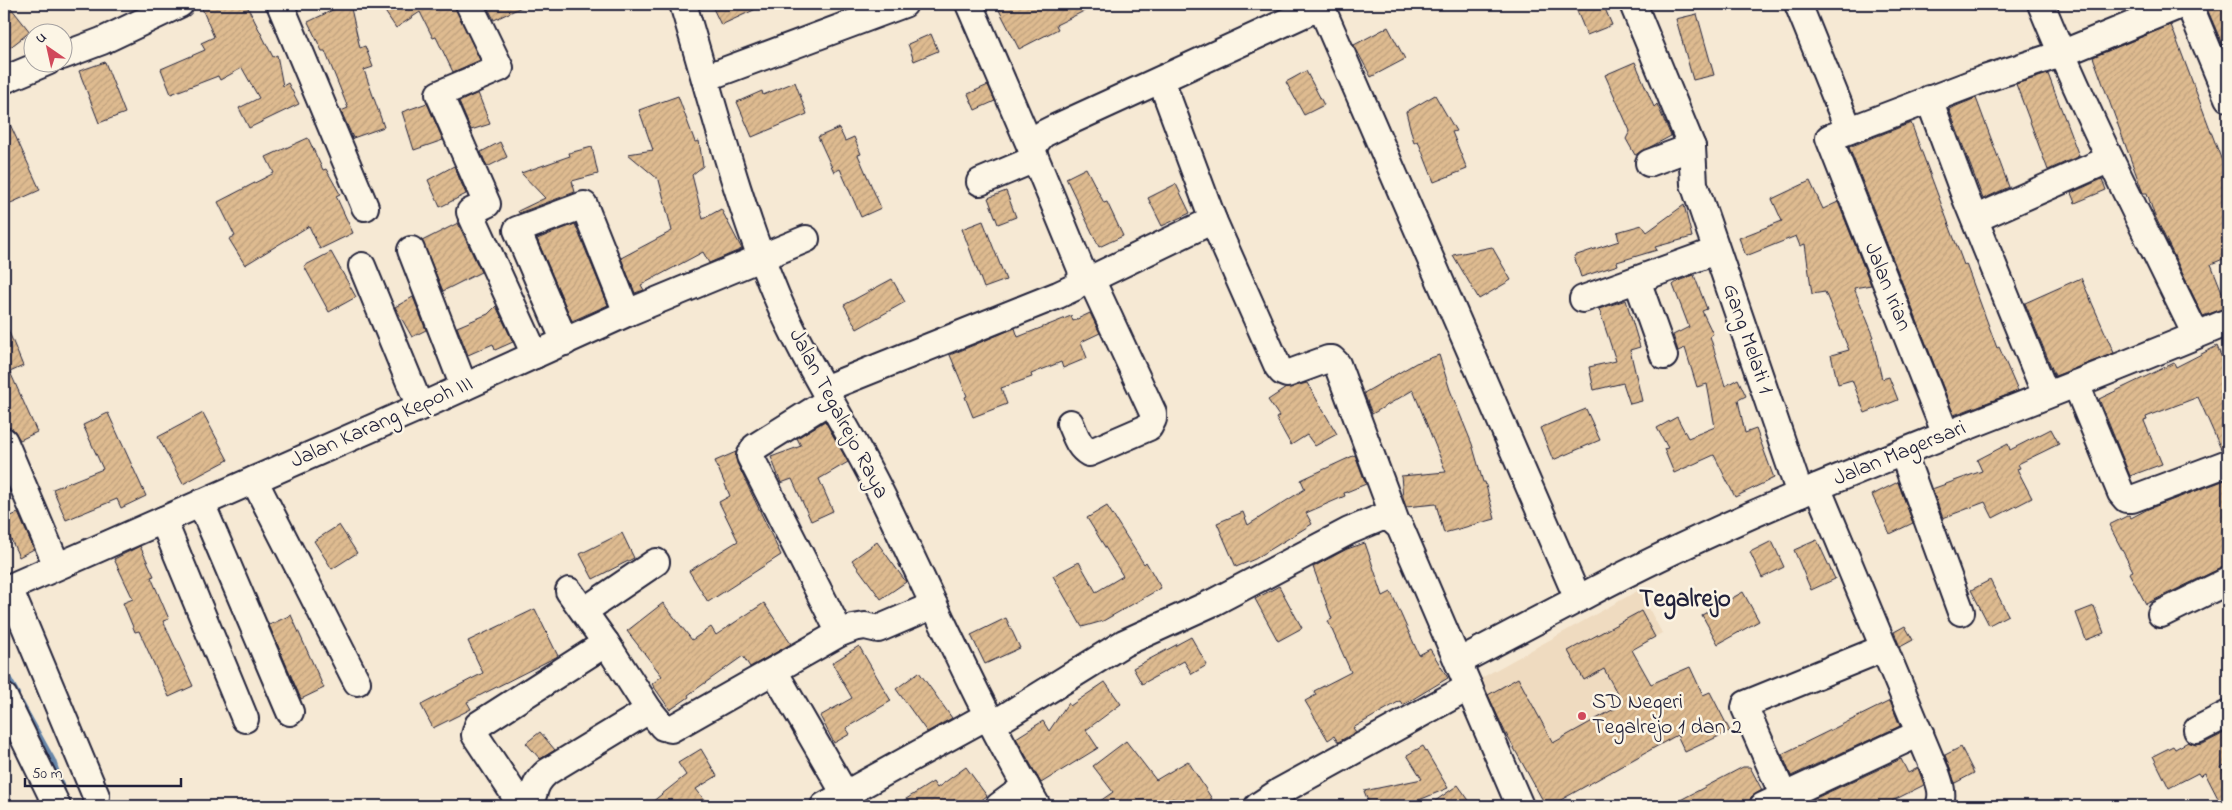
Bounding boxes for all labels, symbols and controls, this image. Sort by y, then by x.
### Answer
north arrow [22,22,72,72]
text: U [32,27,51,50]
street label: Jalan Irian [1855,238,1919,336]
street label: Gang Melati 1 [1712,280,1781,399]
street label: Jalan Tegalrejo Raya [779,323,896,505]
street label: Jalan Karang Kepoh III [286,368,479,479]
street label: Jalan Magersari [1829,413,1971,496]
district label: Tegalrejo [1639,582,1731,620]
place label: SD Negeri Tegalrejo 1 dan 2 [1592,687,1742,745]
marker: SD Negeri Tegalrejo 1 dan 2 [1576,710,1588,722]
scale bar [25,755,181,787]
text: 50 m [32,763,63,785]

